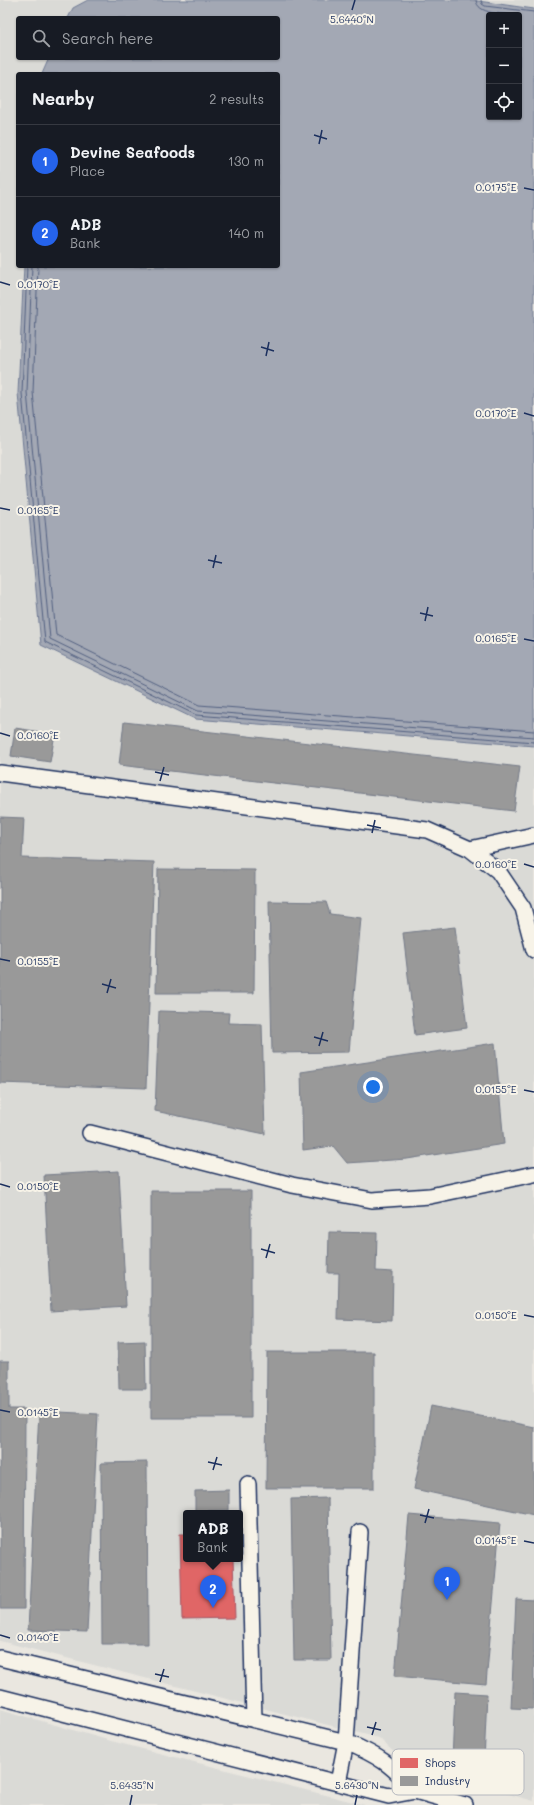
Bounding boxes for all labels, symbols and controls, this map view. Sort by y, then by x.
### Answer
text: 5.6440°N [330,12,374,26]
map controls [486,12,522,120]
button: + [486,12,522,48]
search box [16,16,280,60]
icon: search [30,27,52,49]
text: Search here [62,28,153,48]
button: − [486,48,522,84]
button: locate [486,84,522,120]
text: Nearby [32,87,94,109]
text: 2 results [209,90,264,107]
text: Devine Seafoods [70,142,195,162]
text: 1 [42,152,48,169]
text: 130 m [228,152,264,169]
text: Place [70,162,105,179]
text: 0.0175°E [476,180,517,194]
text: ADB [70,214,101,234]
text: 2 [41,224,49,241]
text: 140 m [228,224,264,241]
text: Bank [70,234,100,251]
text: 0.0170°E [17,277,59,291]
text: 0.0170°E [475,406,517,420]
text: 0.0165°E [17,503,59,517]
text: 0.0165°E [475,631,517,645]
text: 0.0160°E [17,728,59,742]
text: 0.0160°E [475,857,517,871]
text: 0.0155°E [17,954,59,968]
your location [363,1077,383,1097]
text: 0.0155°E [475,1082,517,1096]
text: 0.0150°E [17,1179,59,1193]
text: 0.0150°E [475,1308,517,1322]
text: 0.0145°E [17,1405,59,1419]
popup [183,1510,243,1562]
text: ADB [197,1518,229,1538]
text: 0.0145°E [475,1533,517,1547]
text: Bank [197,1538,228,1555]
pin: 1 [434,1567,460,1600]
pin: 2 [200,1575,226,1608]
text: 0.0140°E [17,1630,59,1644]
legend [392,1749,524,1795]
text: Shops [425,1755,456,1770]
text: Industry [425,1773,471,1788]
text: 5.6435°N [110,1778,154,1792]
text: 5.6430°N [335,1778,379,1792]

